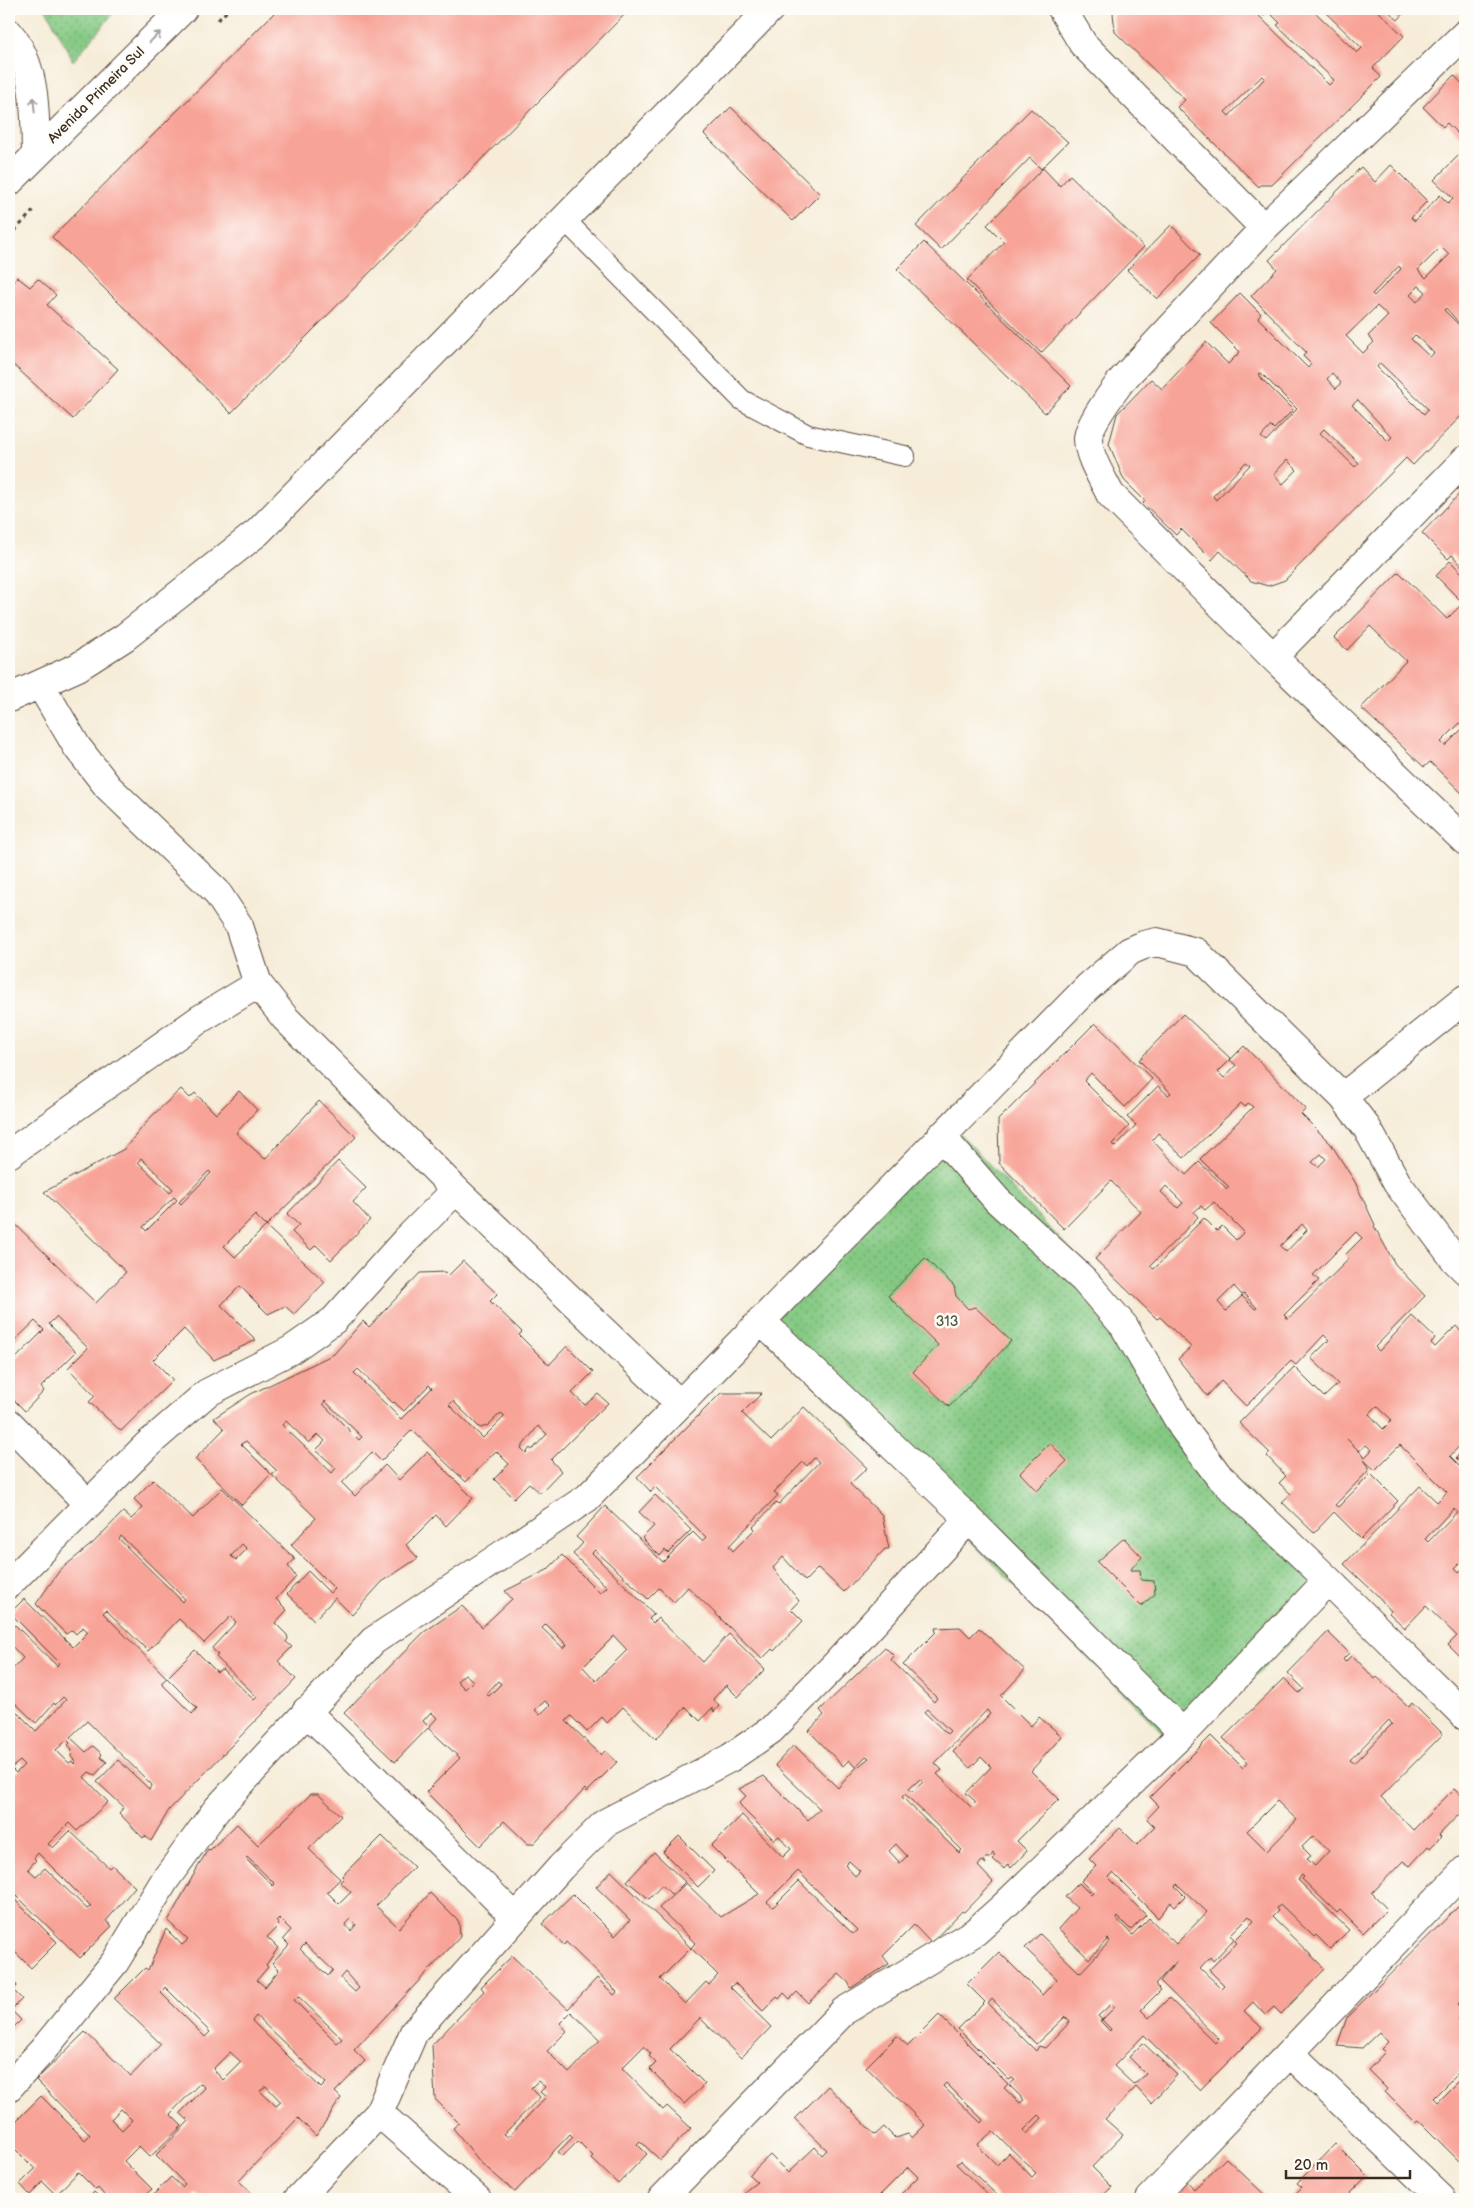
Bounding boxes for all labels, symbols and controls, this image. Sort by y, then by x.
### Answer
one-way arrow [148,31,161,43]
street label: Avenida Primeira Sul [44,43,148,147]
one-way arrow [29,98,38,114]
park label: 313 [936,1313,958,1330]
scale bar [1286,2148,1410,2180]
text: 20 m [1294,2156,1328,2175]

